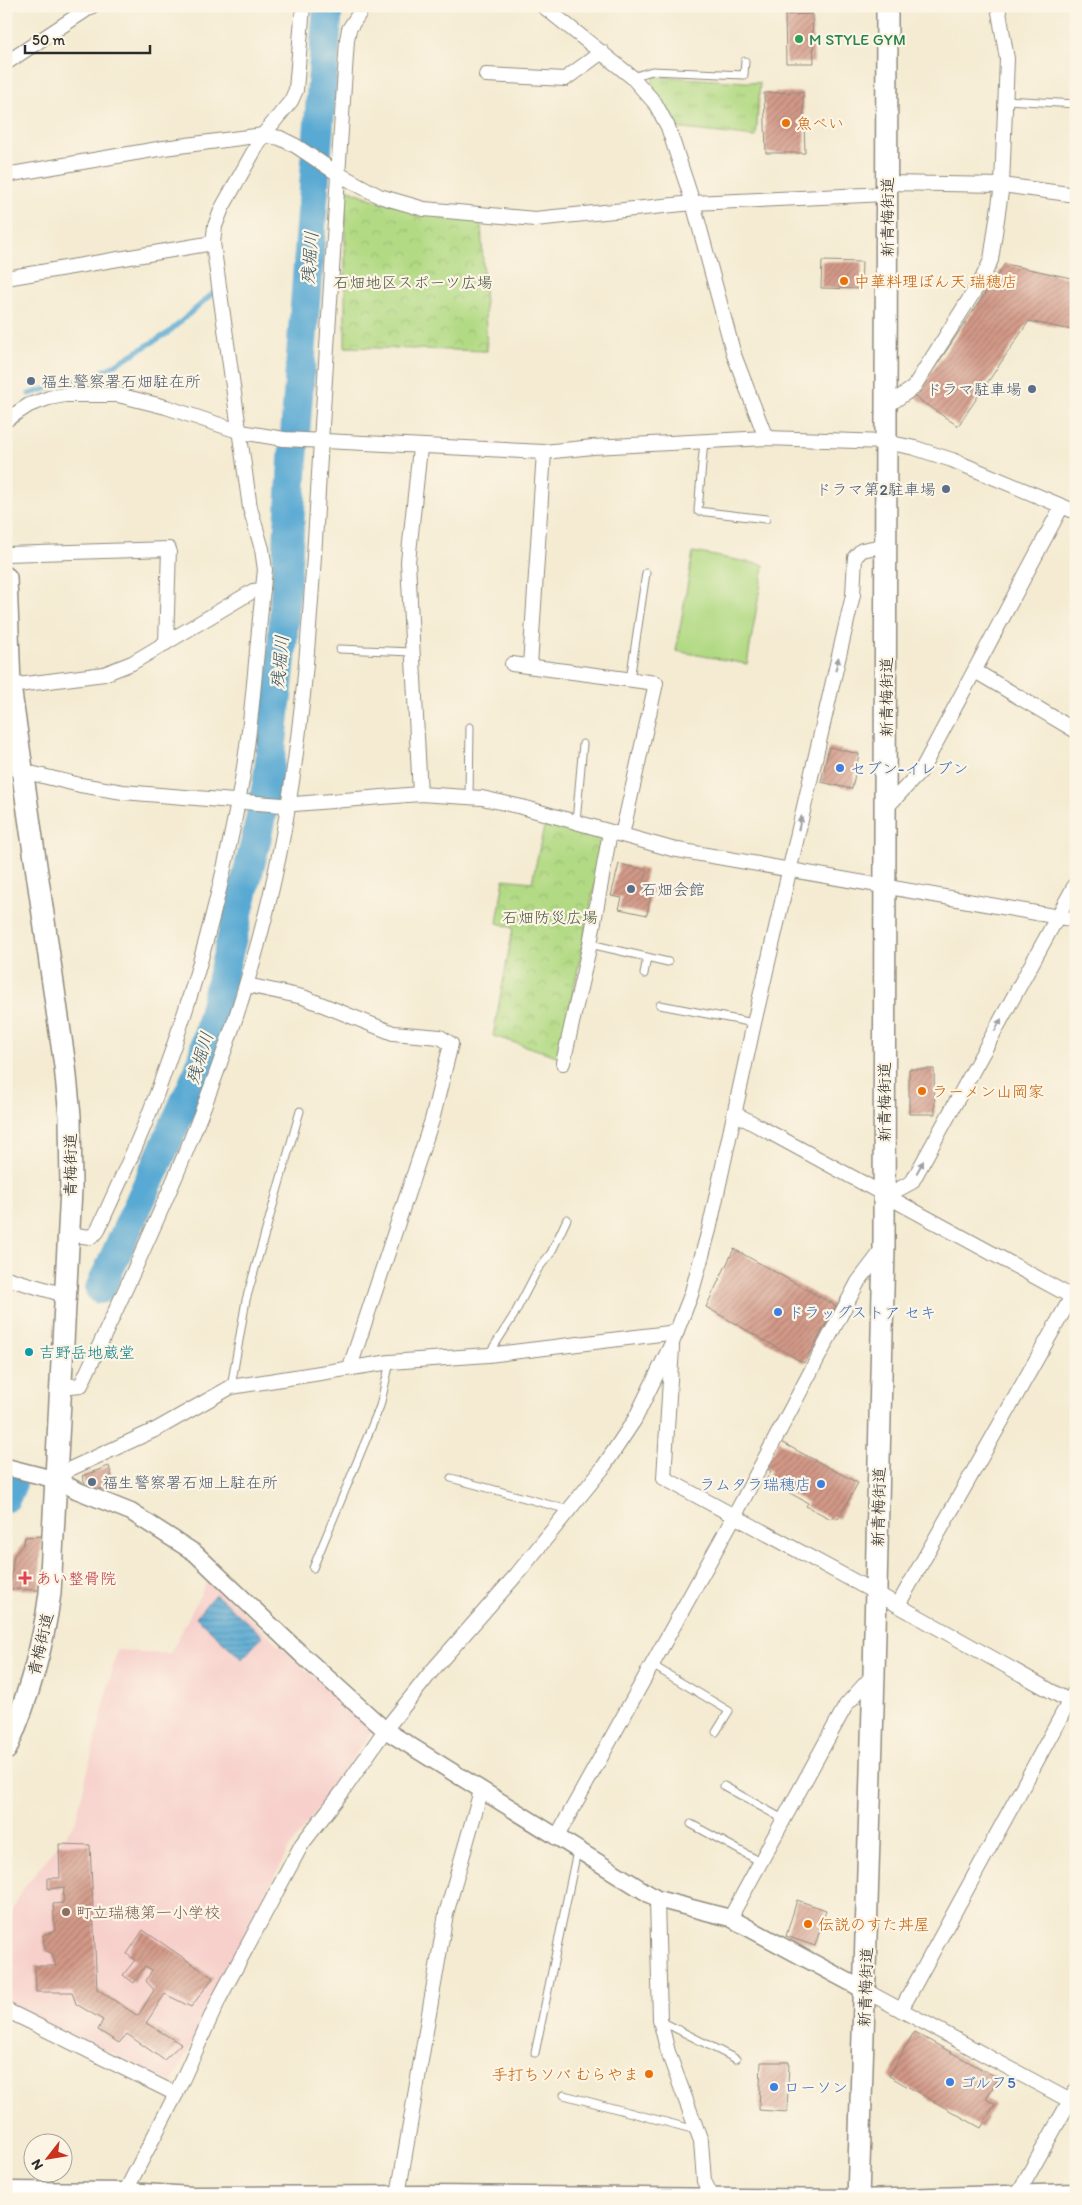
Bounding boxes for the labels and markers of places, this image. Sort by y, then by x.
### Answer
place label: M STYLE GYM [809,30,906,49]
marker: M STYLE GYM [793,33,805,45]
place label: 魚べい [796,114,844,133]
marker: 魚べい [780,117,792,129]
place label: 中華料理ぼん天 瑞穂店 [854,272,1018,291]
marker: 中華料理ぼん天 瑞穂店 [838,275,850,287]
place label: 福生警察署石畑駐在所 [41,372,201,391]
marker: 福生警察署石畑駐在所 [25,375,37,387]
place label: ドラマ駐車場 [926,380,1022,399]
marker: ドラマ駐車場 [1026,383,1038,395]
place label: ドラマ第2駐車場 [816,480,936,499]
marker: ドラマ第2駐車場 [940,483,952,495]
place label: セブン-イレブン [850,759,968,778]
marker: セブン-イレブン [834,762,846,774]
place label: 石畑会館 [641,880,705,899]
marker: 石畑会館 [625,883,637,895]
place label: ラーメン山岡家 [932,1082,1044,1101]
marker: ラーメン山岡家 [916,1085,928,1097]
place label: ドラッグストア セキ [788,1303,936,1322]
marker: ドラッグストア セキ [772,1306,784,1318]
place label: 吉野岳地蔵堂 [39,1343,135,1362]
marker: 吉野岳地蔵堂 [23,1346,35,1358]
place label: 福生警察署石畑上駐在所 [102,1473,278,1492]
place label: ラムタラ瑞穂店 [699,1475,811,1494]
marker: 福生警察署石畑上駐在所 [86,1476,98,1488]
marker: ラムタラ瑞穂店 [815,1478,827,1490]
place label: あい整骨院 [36,1569,116,1588]
marker: あい整骨院 [18,1571,32,1585]
place label: 町立瑞穂第一小学校 [76,1903,220,1922]
marker: 町立瑞穂第一小学校 [60,1906,72,1918]
place label: 伝説のすた丼屋 [818,1915,930,1934]
marker: 伝説のすた丼屋 [802,1918,814,1930]
place label: 手打ちソバ むらやま [491,2065,639,2084]
marker: 手打ちソバ むらやま [643,2068,655,2080]
place label: ゴルフ5 [960,2073,1016,2092]
marker: ゴルフ5 [944,2076,956,2088]
place label: ローソン [784,2078,848,2097]
marker: ローソン [768,2081,780,2093]

